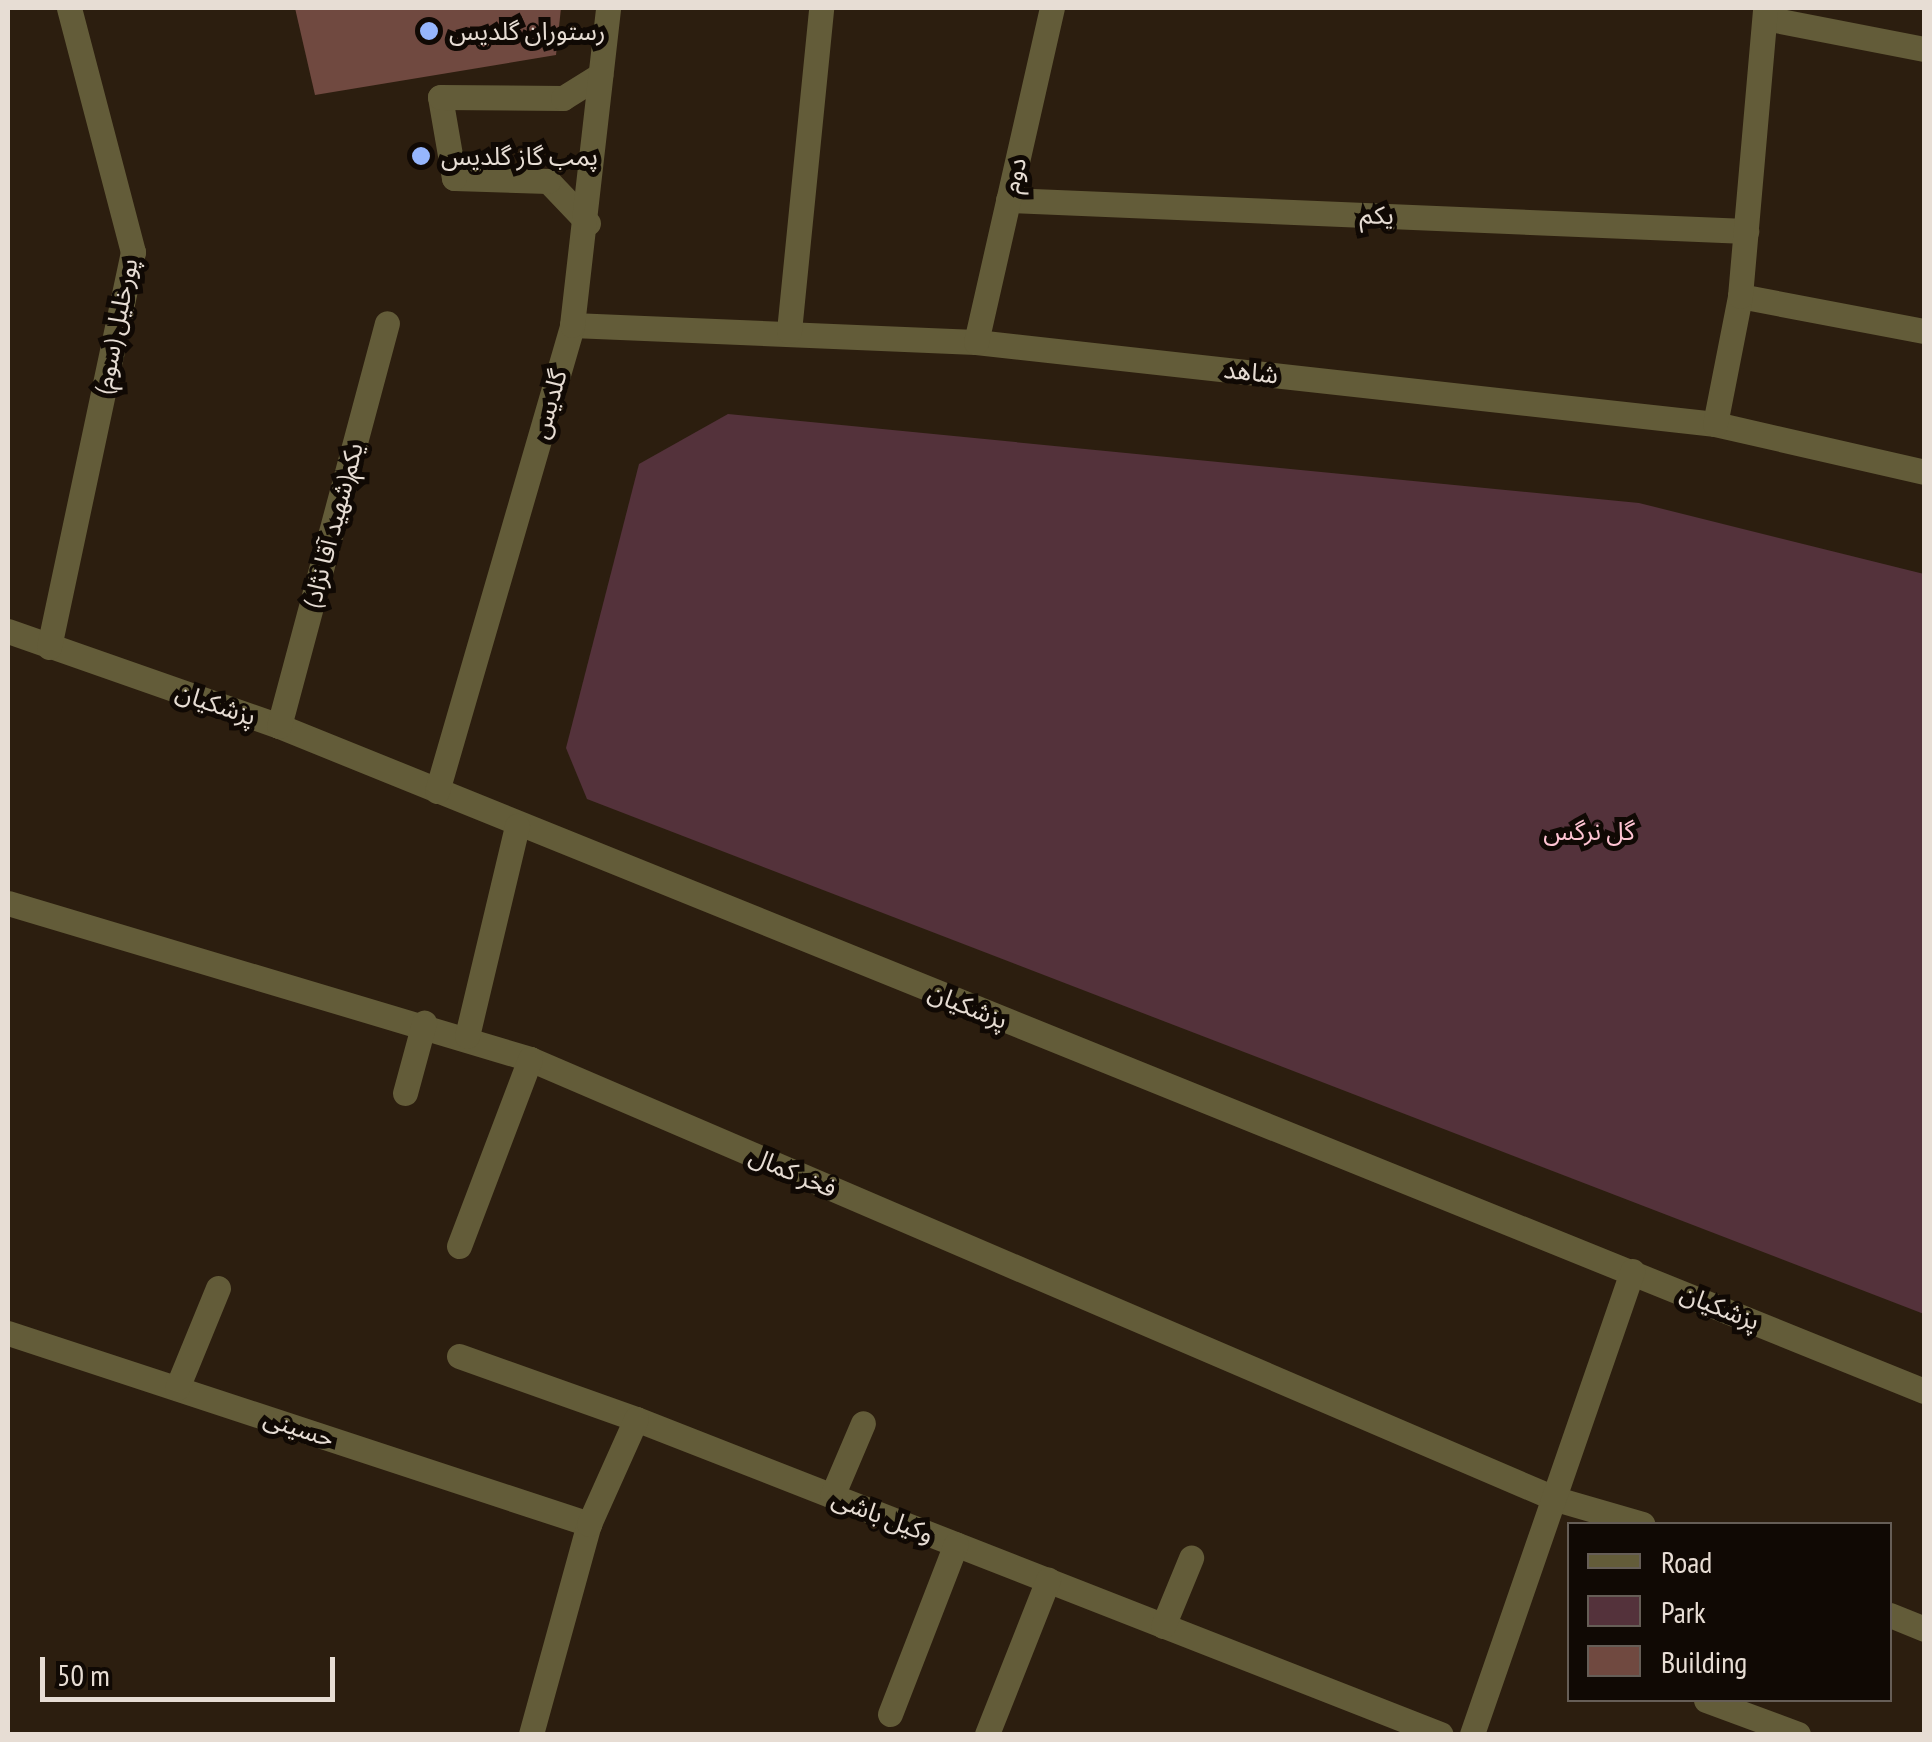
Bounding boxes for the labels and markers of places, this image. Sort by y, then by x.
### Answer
place label: رستوران گلدیس [449,16,605,46]
marker: رستوران گلدیس [418,20,440,42]
place label: پمب گاز گلدیس [441,141,598,171]
marker: پمب گاز گلدیس [410,145,432,167]

